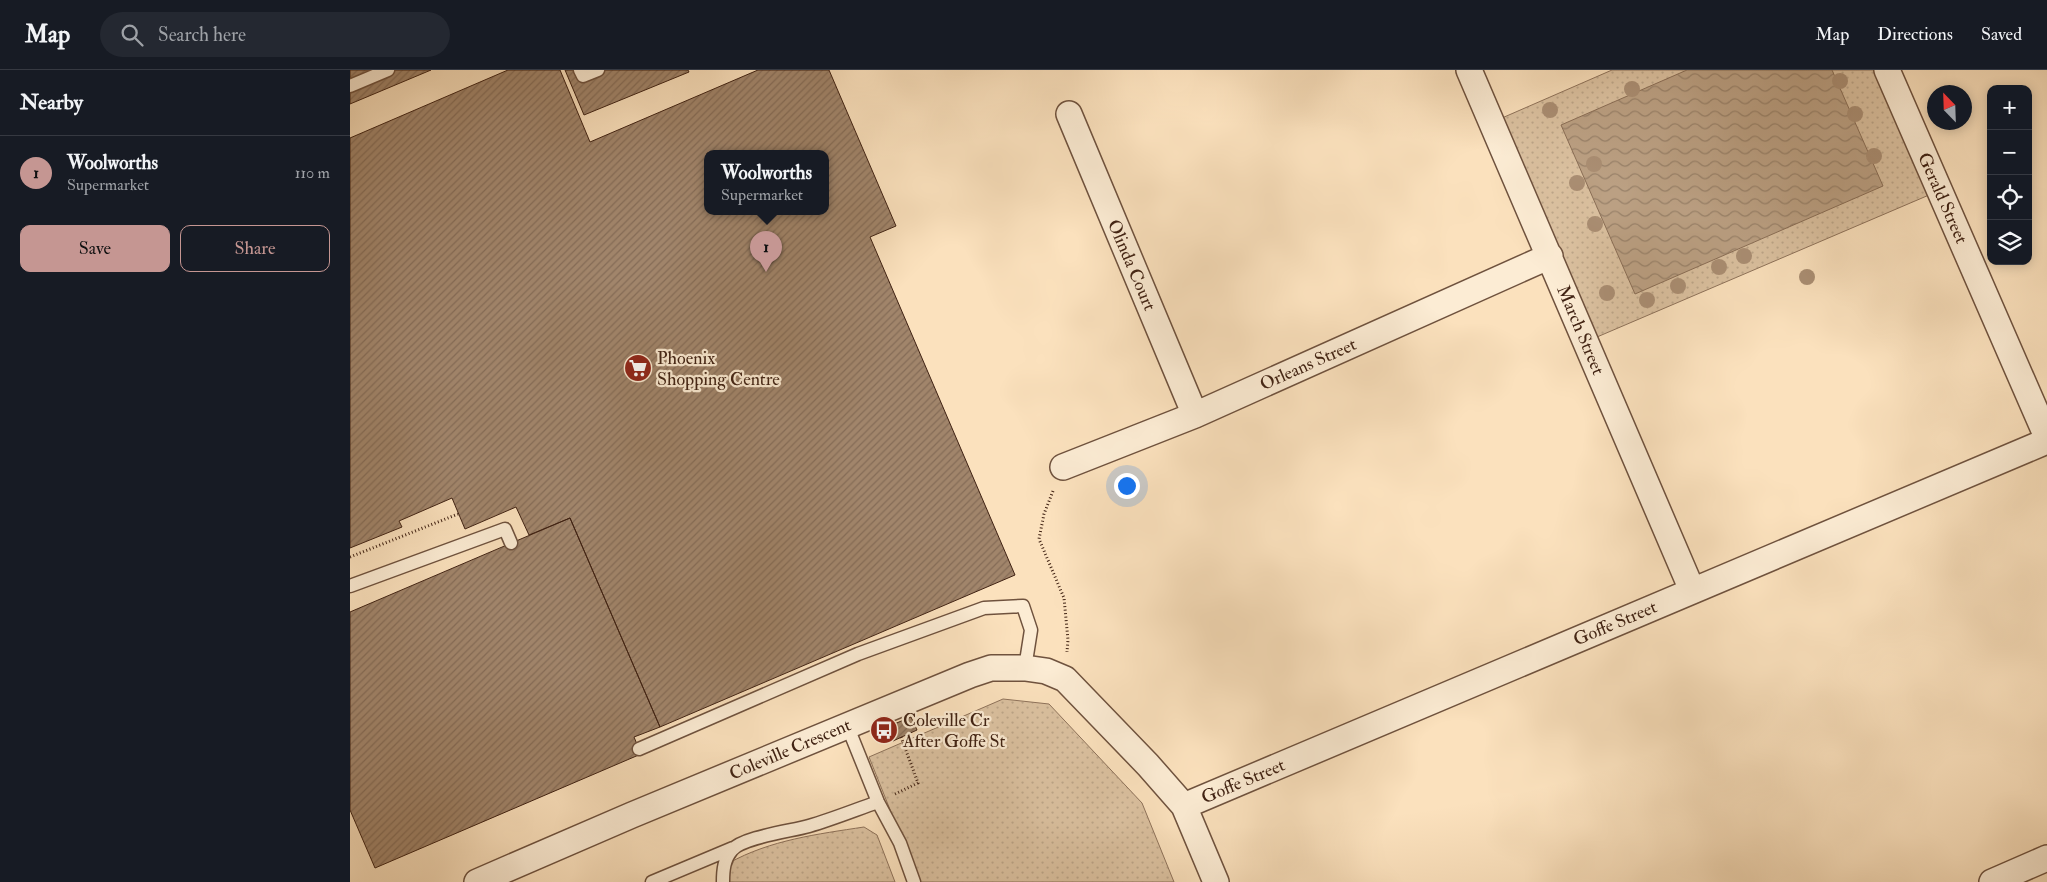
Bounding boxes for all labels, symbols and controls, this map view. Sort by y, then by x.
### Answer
search box [100,12,450,57]
text: Map [25,19,70,50]
icon: search [118,21,146,49]
text: Search here [158,23,246,47]
text: Map [1816,23,1849,46]
text: Directions [1877,23,1953,46]
text: Saved [1981,23,2022,46]
north arrow [1927,85,1972,130]
map controls [1987,85,2032,265]
button: + [1987,85,2032,130]
text: Nearby [20,89,83,116]
button: − [1987,130,2032,175]
street label: Gerald Street [1912,149,1973,247]
popup [704,150,829,215]
text: Woolworths [67,151,158,175]
text: Woolworths [721,161,812,185]
text: 1 [33,163,39,183]
text: 110 m [295,163,330,183]
text: Supermarket [67,175,149,195]
button: locate [1987,175,2032,220]
text: Supermarket [721,185,803,205]
street label: Olinda Court [1102,216,1161,314]
button: layers [1987,220,2032,265]
button: Save [20,225,170,272]
button: Share [180,225,330,272]
pin: 1 [750,231,782,272]
street label: March Street [1551,282,1610,379]
street label: Orleans Street [1256,333,1360,396]
place label: Phoenix Shopping Centre [657,347,780,391]
supermarket icon: Phoenix Shopping Centre [623,353,653,383]
your location [1114,473,1140,499]
street label: Goffe Street [1570,595,1661,651]
place label: Coleville Cr After Goffe St [902,709,1006,753]
street label: Coleville Crescent [726,713,855,785]
bus stop icon: Coleville Cr After Goffe St [869,715,899,745]
street label: Goffe Street [1198,753,1289,809]

